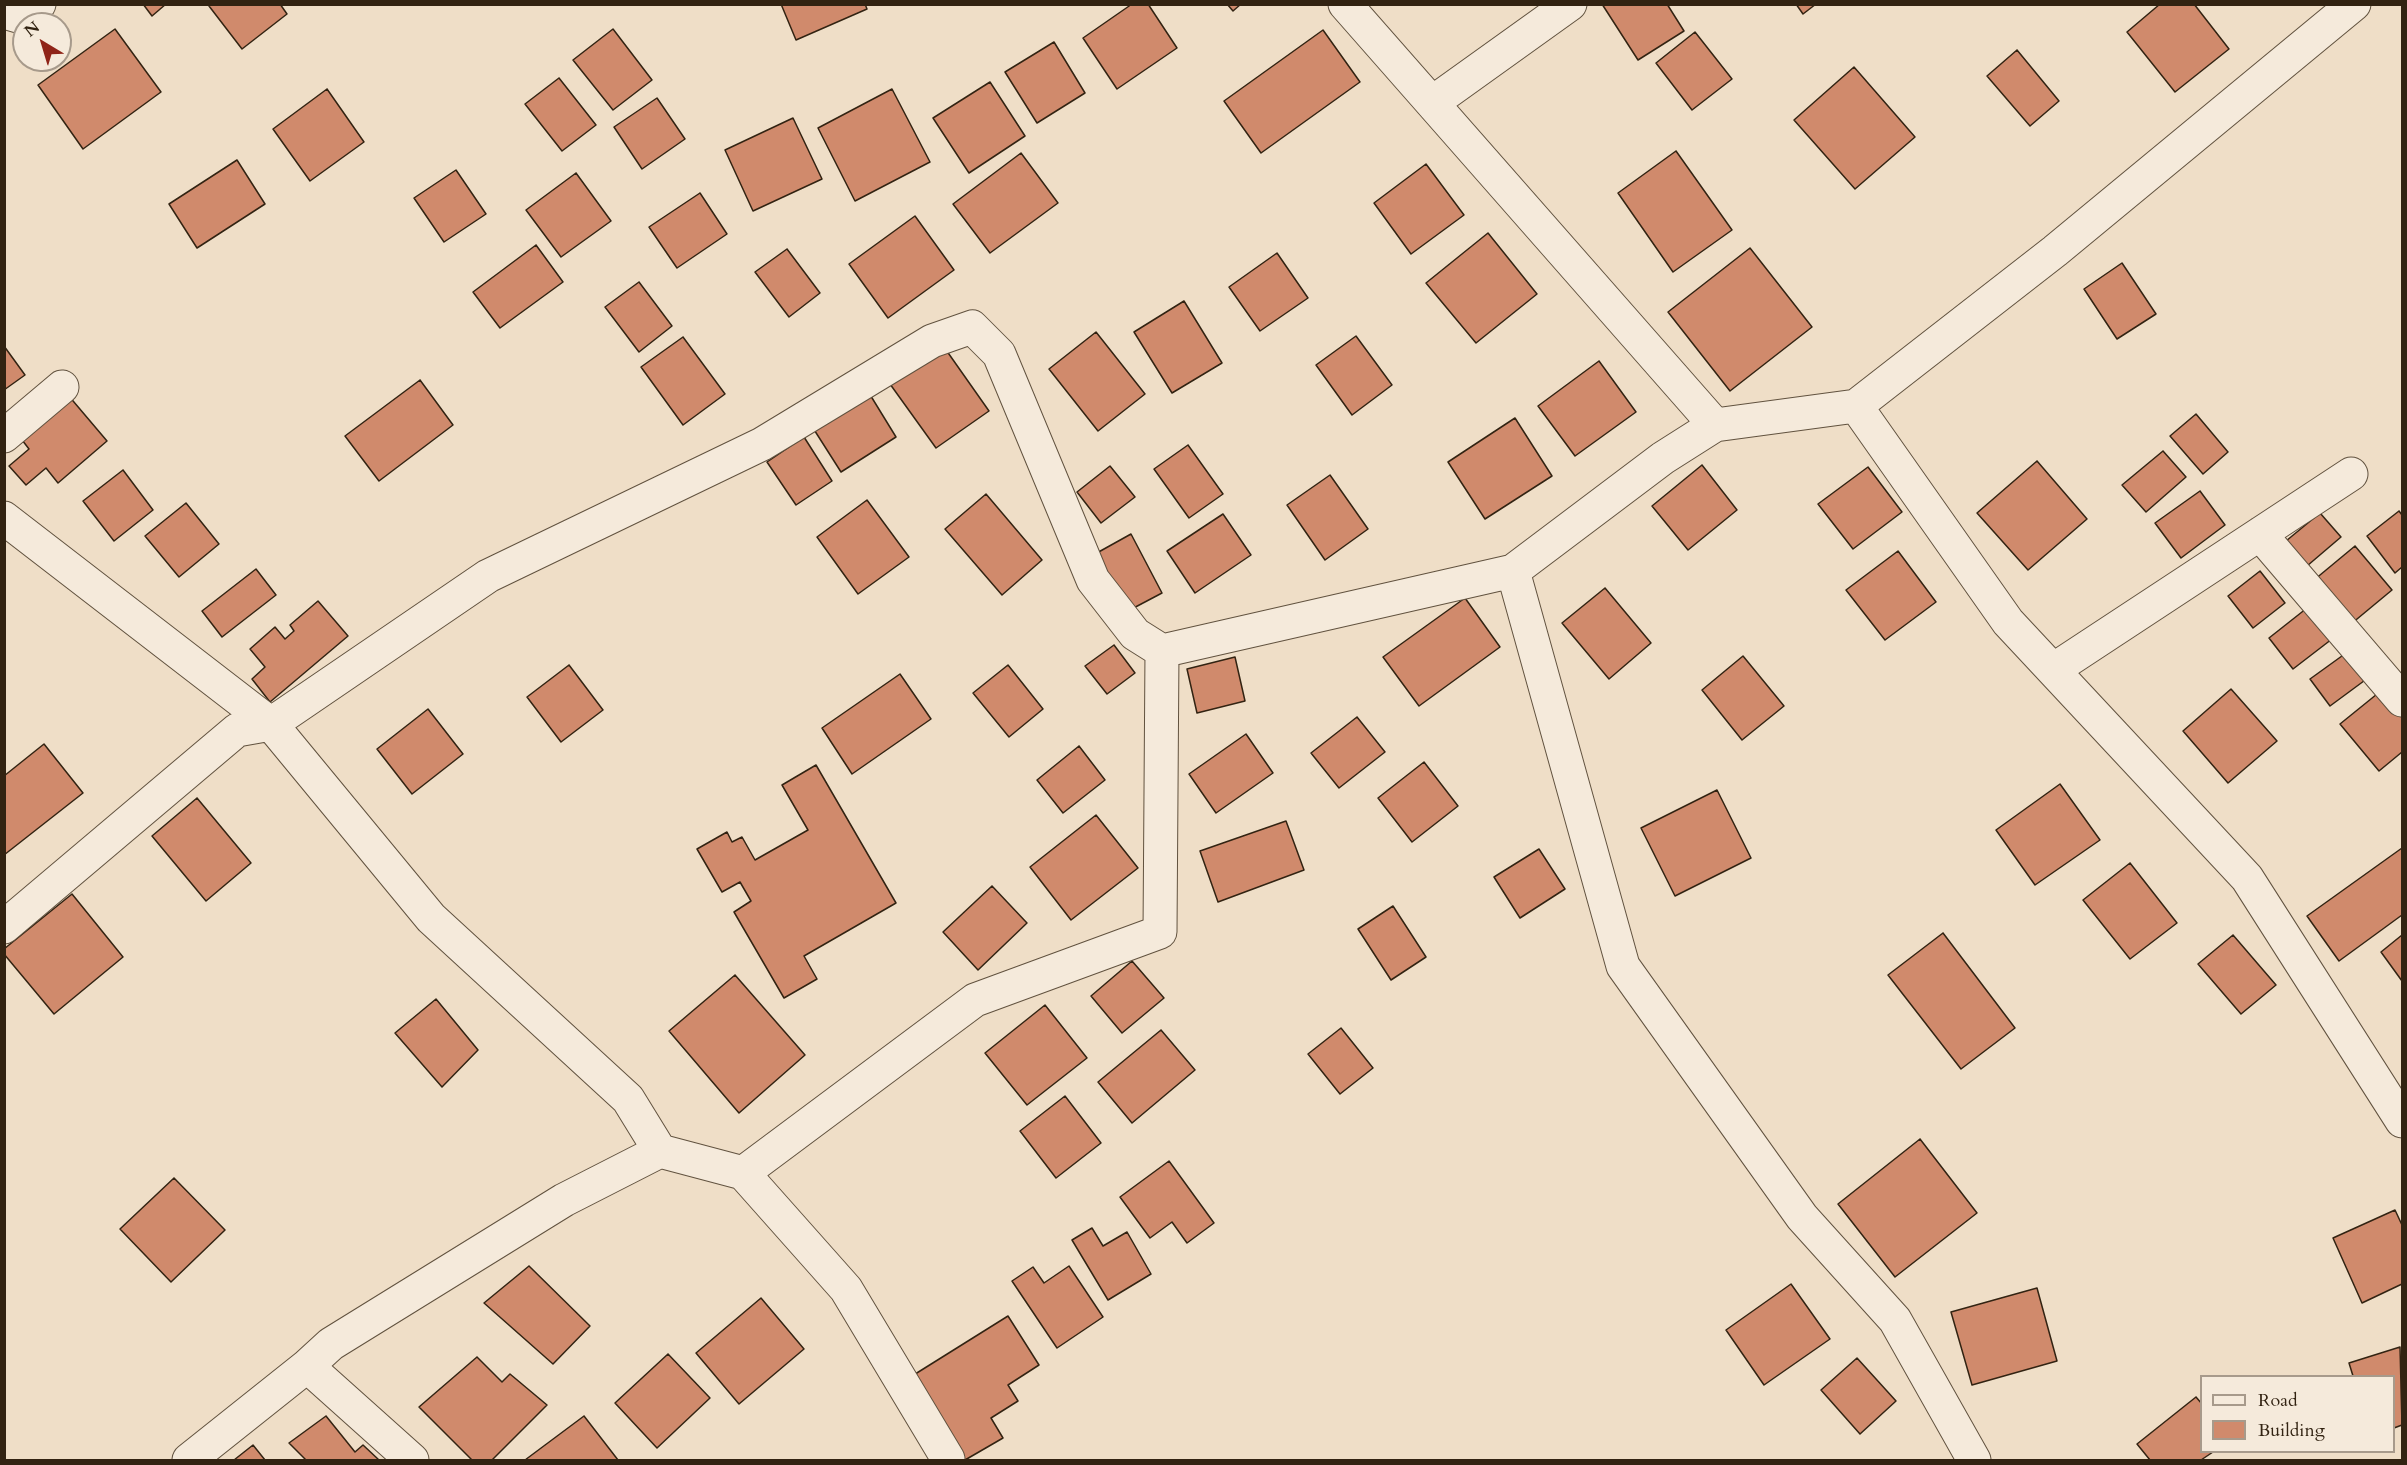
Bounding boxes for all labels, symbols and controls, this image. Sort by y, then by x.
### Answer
north arrow [12,12,72,72]
text: N [20,16,44,42]
legend [2200,1375,2395,1453]
text: Road [2258,1388,2298,1413]
text: Building [2258,1418,2325,1443]

